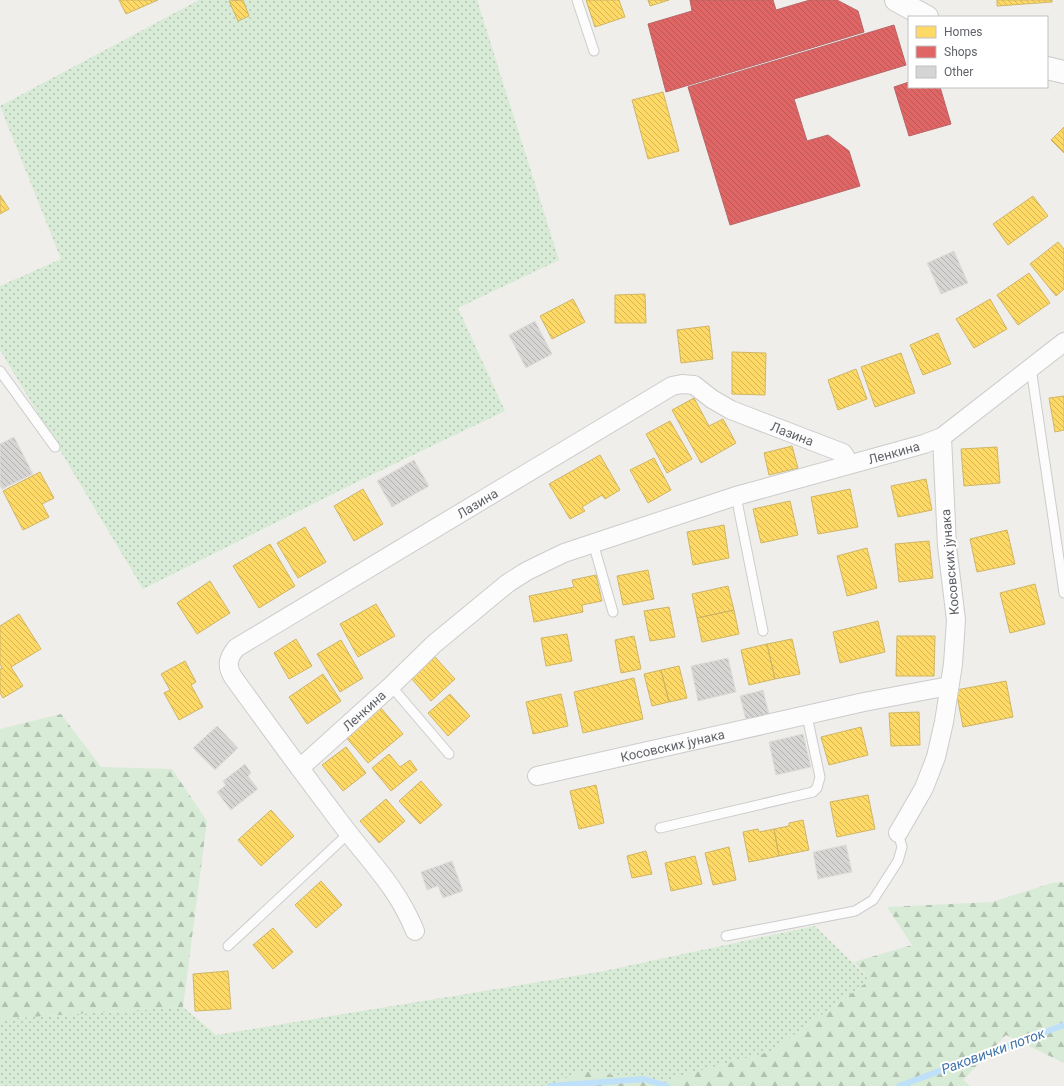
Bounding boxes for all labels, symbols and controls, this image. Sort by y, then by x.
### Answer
legend [908,16,1048,88]
text: Homes [944,25,982,39]
text: Shops [944,45,978,59]
text: Other [944,65,973,79]
street label: Лазина [769,418,816,449]
street label: Ленкина [866,438,921,467]
street label: Лазина [454,485,500,521]
street label: Косовских јунака [938,508,962,616]
street label: Ленкина [339,687,389,734]
street label: Косовских јунака [619,726,726,764]
water label: Раковички поток [939,1025,1048,1077]

